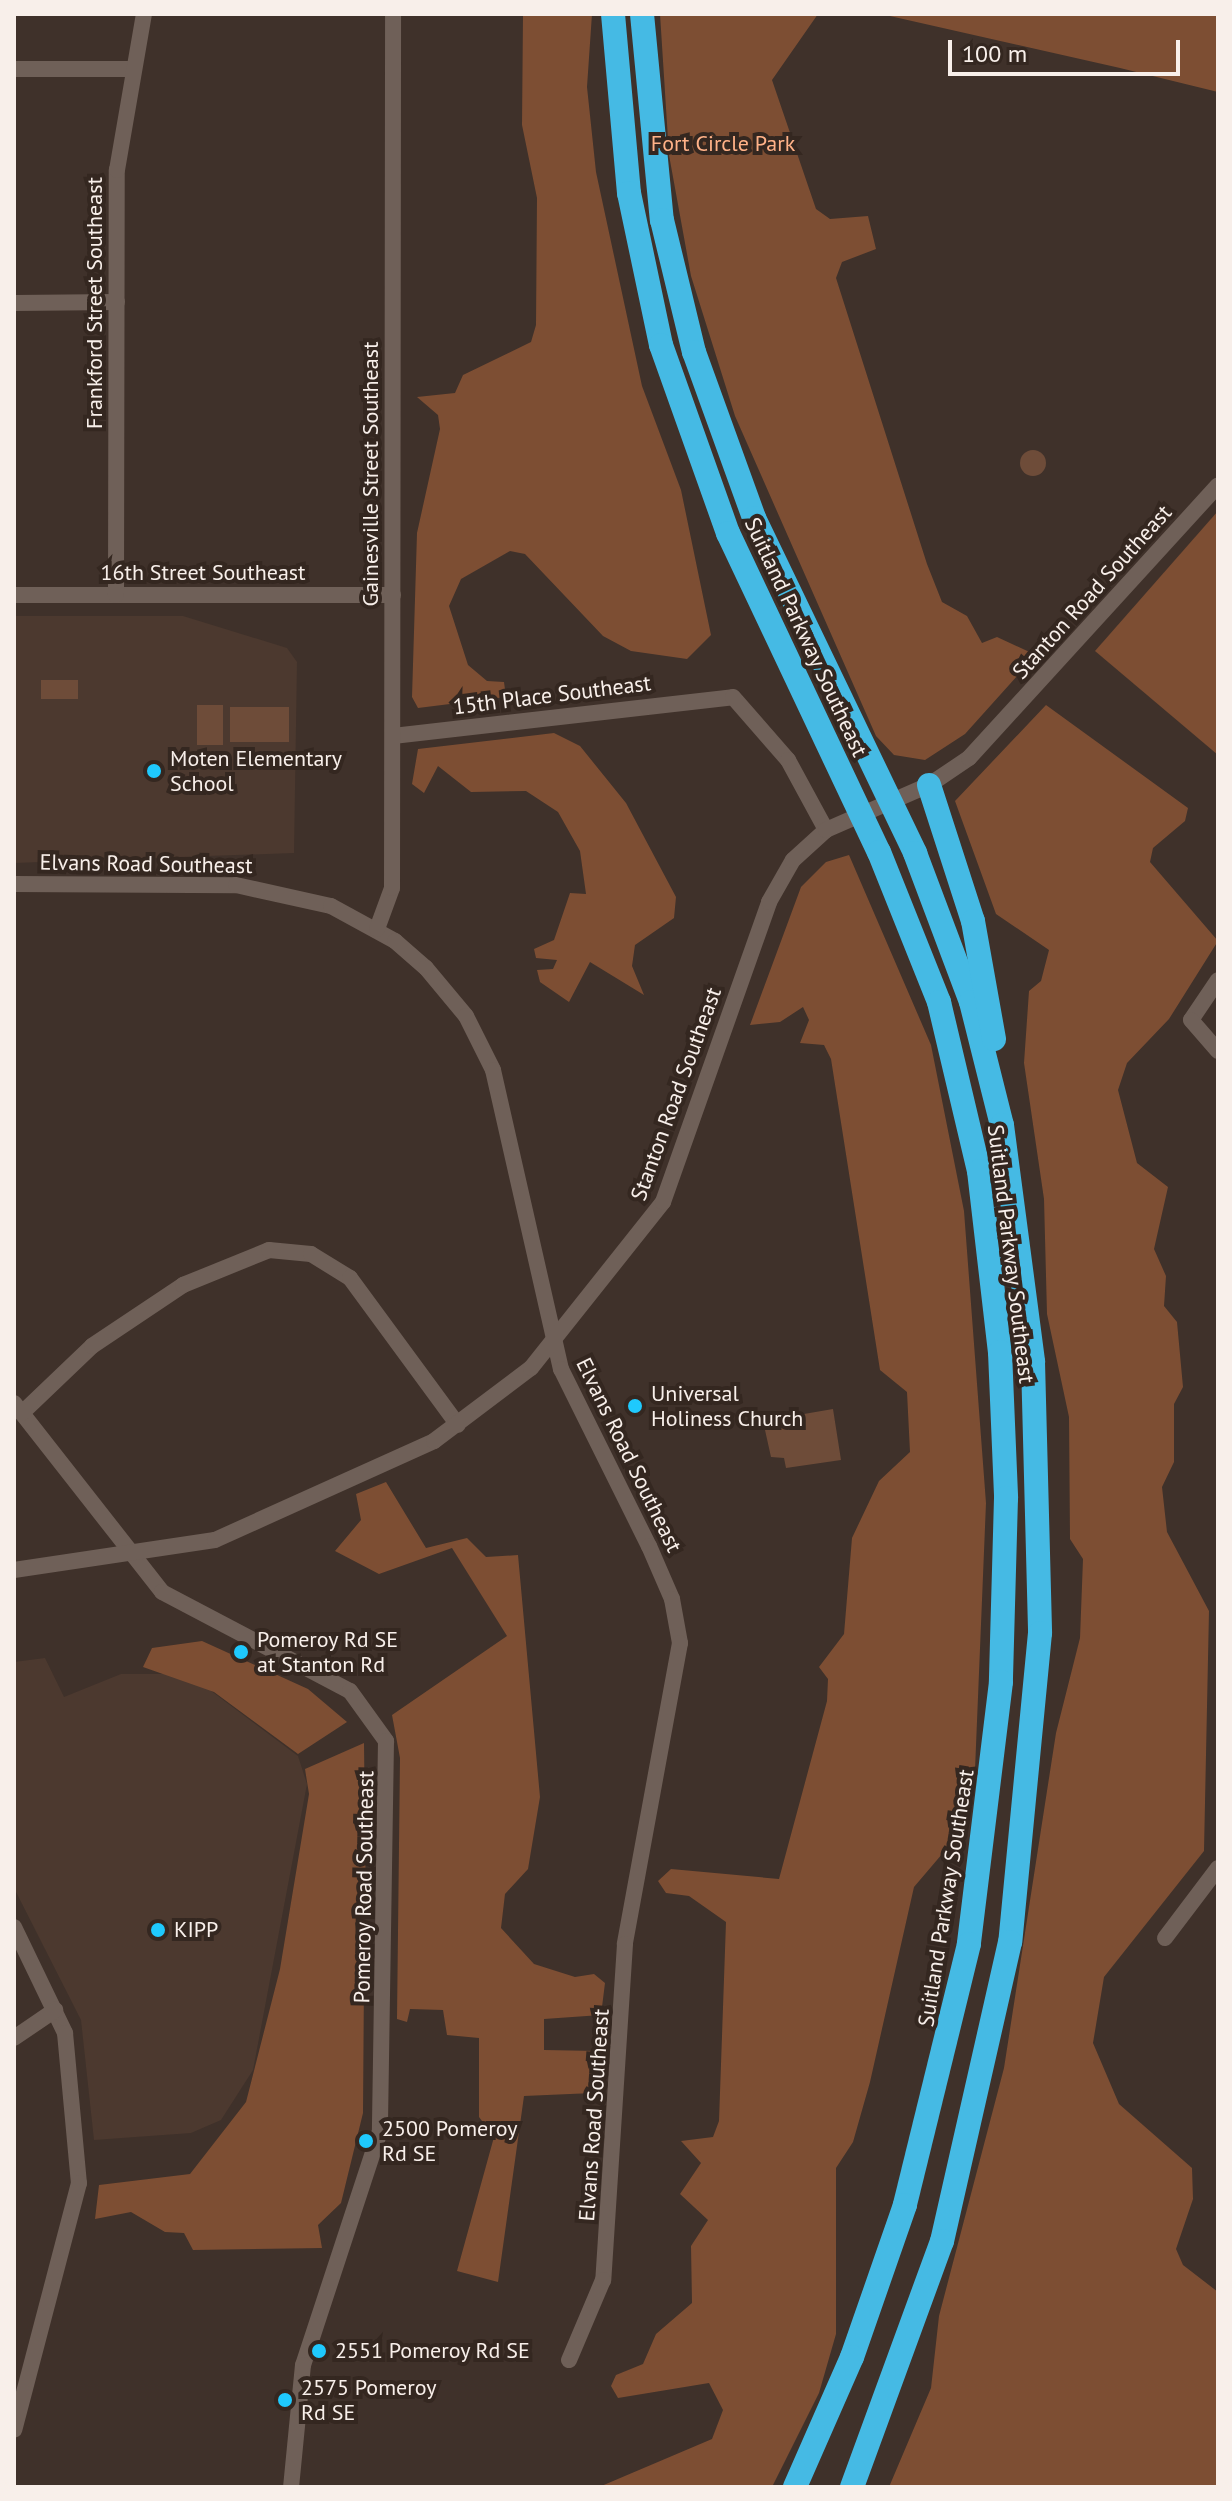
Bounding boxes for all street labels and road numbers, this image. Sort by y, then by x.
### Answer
street label: Frankford Street Southeast [82,177,108,429]
street label: Gainesville Street Southeast [358,342,384,606]
street label: Stanton Road Southeast [1007,500,1177,684]
street label: Suitland Parkway Southeast [739,513,873,761]
street label: 16th Street Southeast [100,560,306,586]
street label: 15th Place Southeast [452,670,652,720]
street label: Elvans Road Southeast [39,849,253,879]
street label: Stanton Road Southeast [625,984,727,1204]
street label: Suitland Parkway Southeast [982,1123,1040,1385]
street label: Elvans Road Southeast [570,1354,688,1556]
street label: Suitland Parkway Southeast [913,1767,979,2029]
street label: Pomeroy Road Southeast [349,1770,379,2004]
street label: Elvans Road Southeast [573,2008,615,2222]

